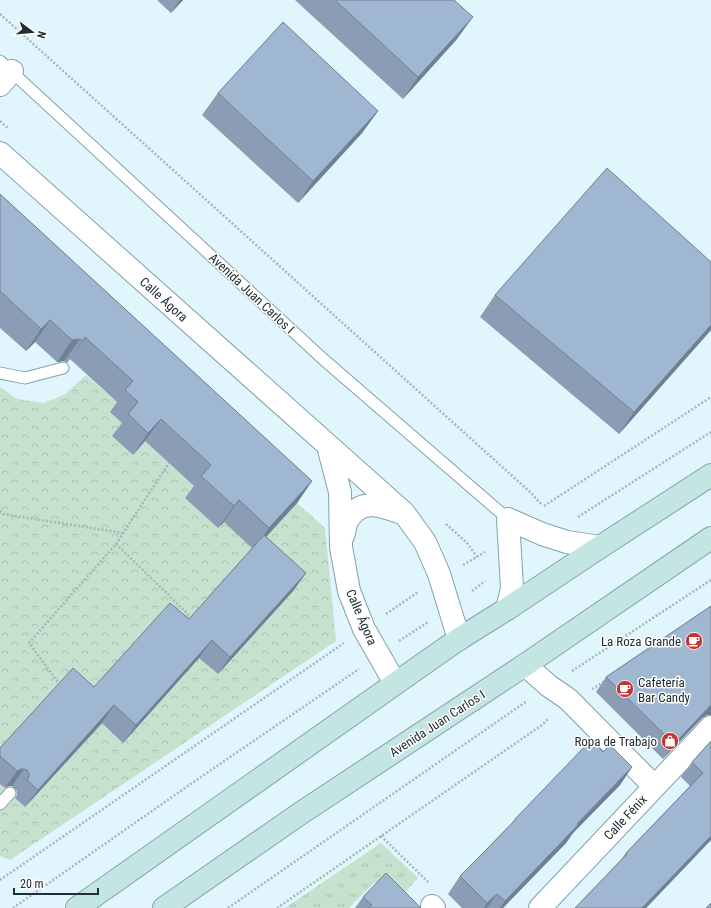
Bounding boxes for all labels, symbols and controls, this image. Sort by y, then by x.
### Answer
north arrow [12,12,52,52]
text: N [34,30,48,40]
street label: Avenida Juan Carlos I [206,250,297,337]
street label: Calle Ágora [137,274,191,325]
street label: Calle Ágora [343,587,380,647]
cafe icon: La Roza Grande [684,631,704,651]
place label: La Roza Grande [601,634,681,649]
place label: Cafetería Bar Candy [638,675,691,705]
cafe icon: Cafetería Bar Candy [615,679,635,699]
street label: Avenida Juan Carlos I [387,687,488,760]
shop icon: Ropa de Trabajo [660,731,680,751]
place label: Ropa de Trabajo [574,734,657,749]
street label: Calle Fénix [601,792,650,843]
scale bar [14,870,98,896]
text: 20 m [20,877,44,891]

